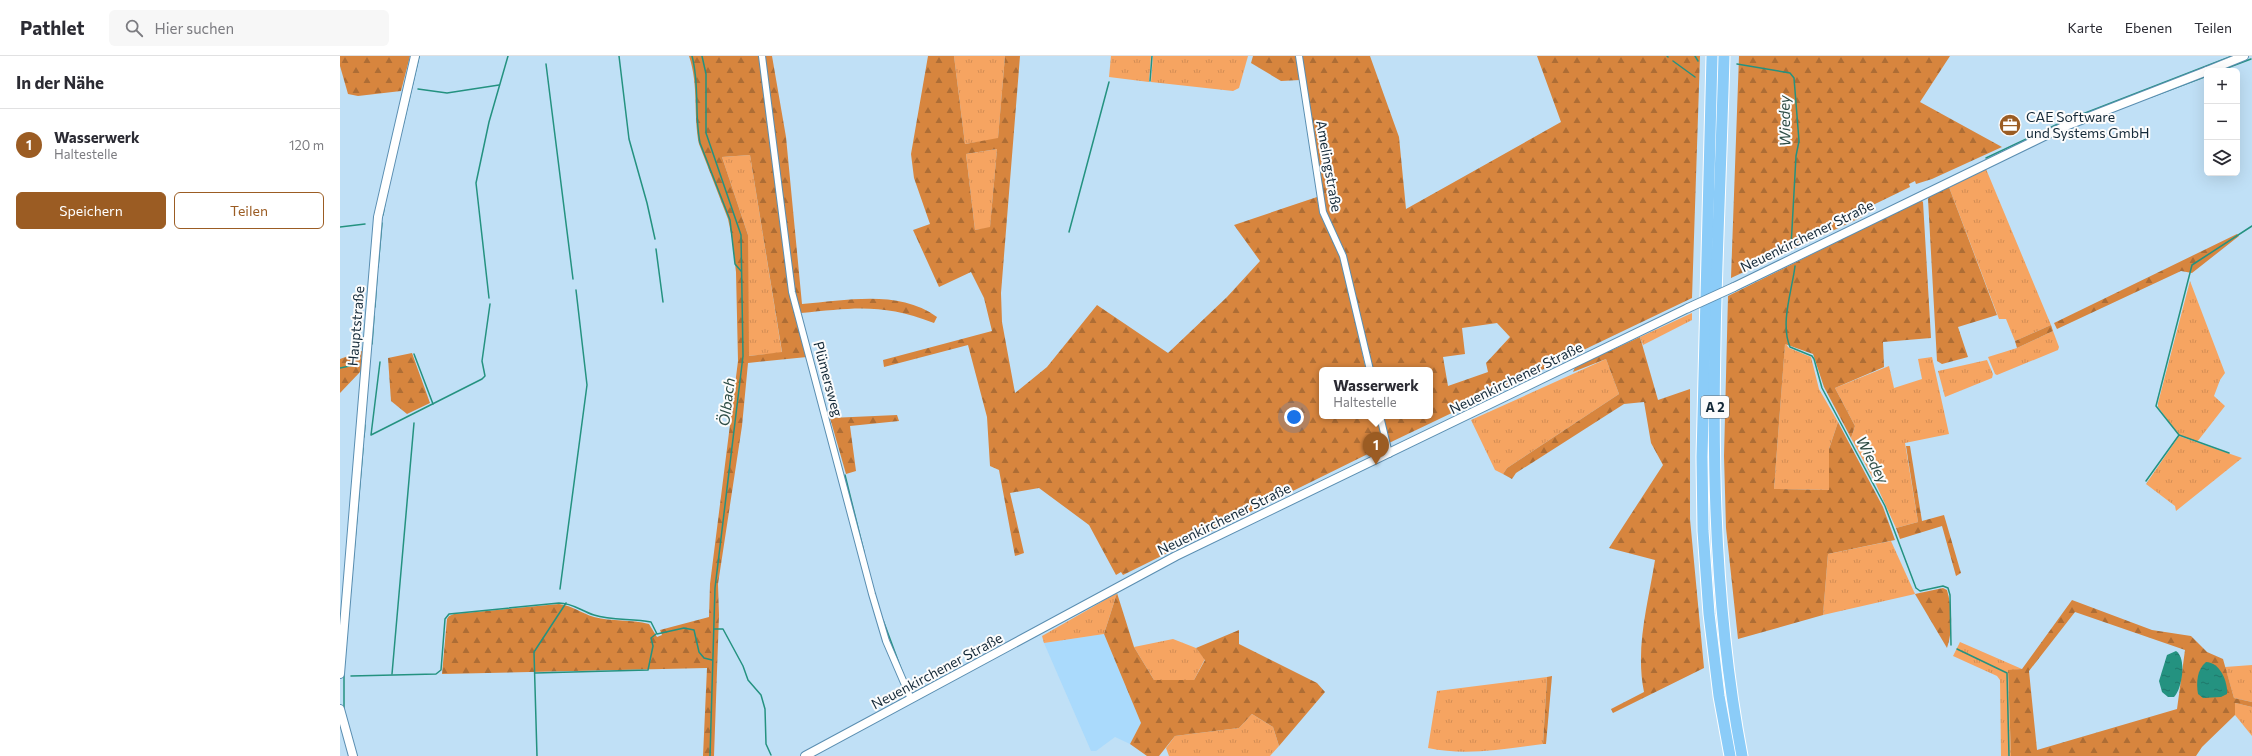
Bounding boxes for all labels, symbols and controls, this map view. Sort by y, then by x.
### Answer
search box [109,10,389,46]
text: Pathlet [20,16,85,39]
icon: search [123,17,145,39]
text: Hier suchen [155,19,234,37]
text: Karte [2067,19,2103,36]
text: Ebenen [2125,19,2172,36]
text: Teilen [2194,19,2232,36]
map controls [2204,68,2240,176]
button: + [2204,68,2240,104]
text: In der Nähe [16,72,104,93]
water label: Wiedey [1775,94,1793,147]
button: − [2204,104,2240,140]
place label: CAE Software und Systems GmbH [2026,108,2150,141]
office icon: CAE Software und Systems GmbH [1997,112,2023,138]
street label: Amelingstraße [1313,119,1346,213]
text: Wasserwerk [54,128,140,146]
text: 1 [26,137,32,153]
text: 120 m [289,137,324,153]
button: layers [2204,140,2240,176]
text: Haltestelle [54,146,117,162]
button: Speichern [16,192,166,229]
button: Teilen [174,192,324,229]
street label: Neuenkirchener Straße [1737,196,1876,275]
street label: Hauptstraße [344,285,367,367]
street label: Neuenkirchener Straße [1446,338,1585,417]
street label: Plümersweg [810,339,847,419]
popup [1319,367,1433,419]
text: Wasserwerk [1333,376,1419,394]
water label: Ölbach [714,377,738,427]
text: Haltestelle [1333,394,1397,410]
road number: A 2 [1701,396,1729,418]
your location [1284,407,1304,427]
pin: 1 [1363,432,1389,465]
water label: Wiedey [1853,433,1893,487]
street label: Neuenkirchener Straße [1154,479,1293,558]
street label: Neuenkirchener Straße [868,629,1005,712]

